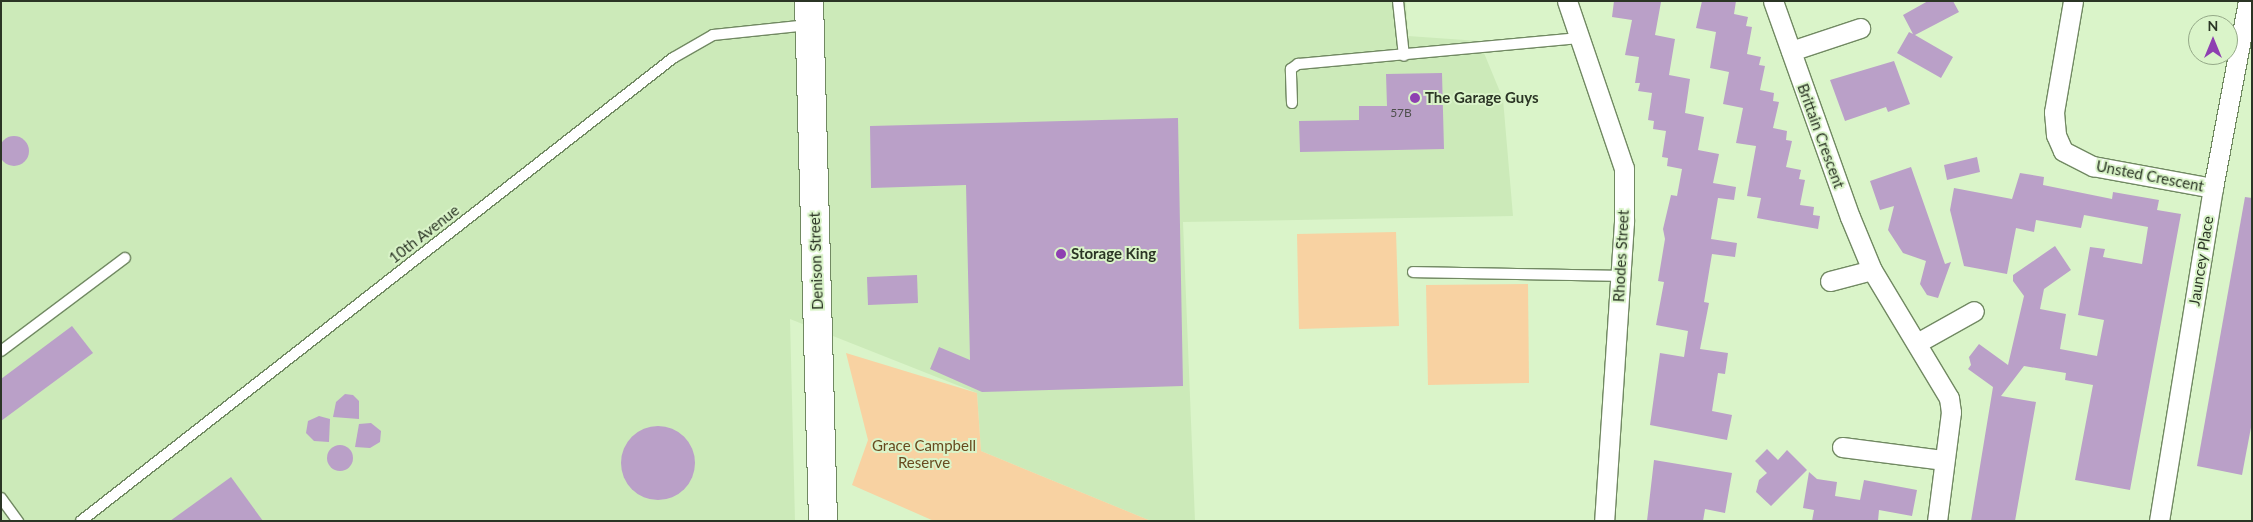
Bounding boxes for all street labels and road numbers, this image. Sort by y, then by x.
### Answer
street label: Brittain Crescent [1794,81,1848,191]
street label: Unsted Crescent [2095,157,2205,195]
street label: 10th Avenue [385,201,463,267]
street label: Rhodes Street [1610,209,1632,303]
street label: Denison Street [805,212,827,310]
street label: Jauncey Place [2185,214,2217,308]

